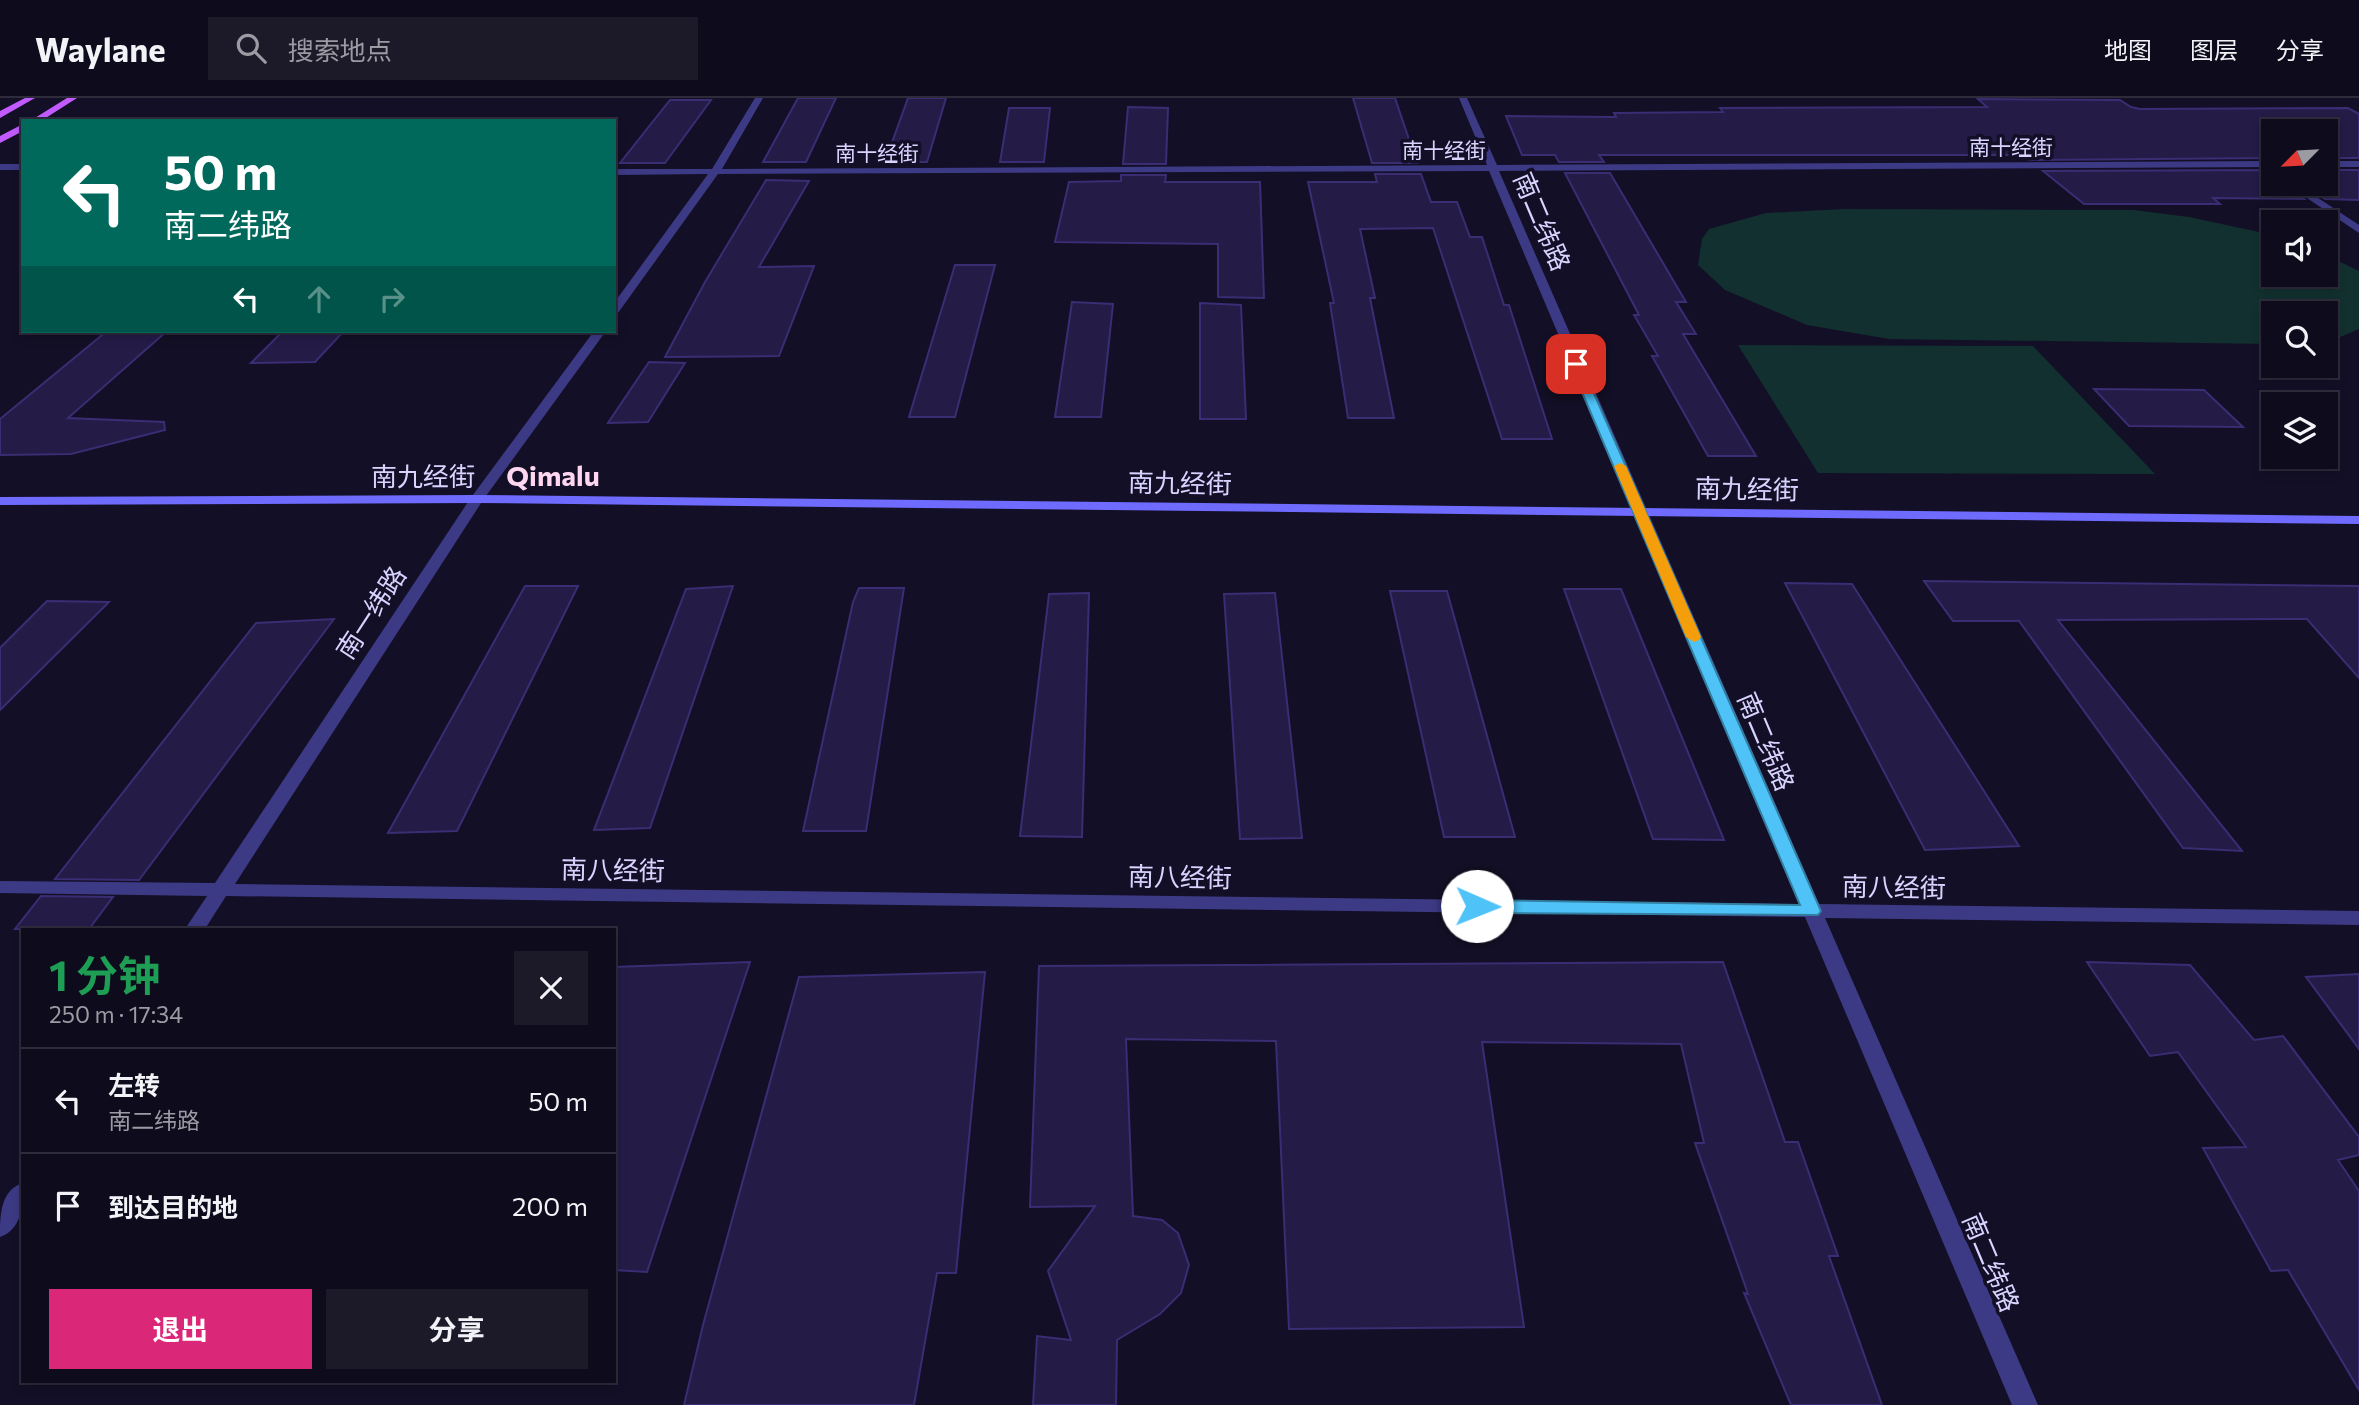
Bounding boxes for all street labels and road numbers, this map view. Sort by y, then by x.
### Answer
street label: 南十经街 [1969,134,2053,159]
street label: 南十经街 [1402,137,1486,162]
street label: 南十经街 [835,140,919,165]
street label: 南二纬路 [1508,167,1578,275]
street label: 南九经街 [371,460,475,491]
street label: 南九经街 [1128,466,1232,498]
street label: 南九经街 [1695,472,1799,504]
street label: 南一纬路 [329,560,411,664]
street label: 南二纬路 [1732,687,1802,795]
street label: 南八经街 [561,853,665,885]
street label: 南八经街 [1128,860,1232,892]
street label: 南八经街 [1842,870,1946,902]
street label: 南二纬路 [1957,1208,2027,1316]

